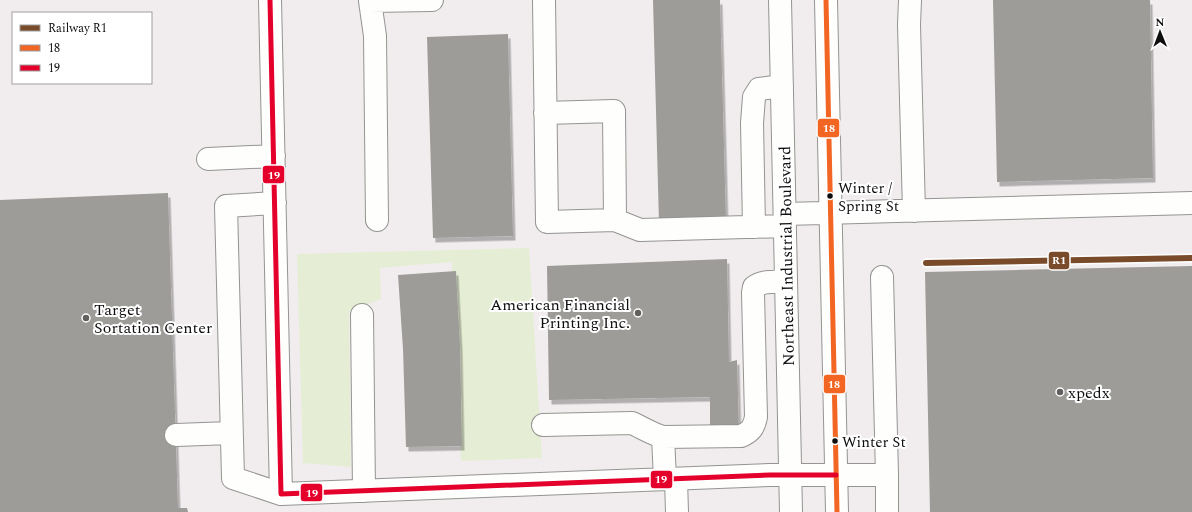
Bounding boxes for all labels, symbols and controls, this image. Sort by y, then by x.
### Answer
legend [12,12,152,84]
north arrow [1140,12,1180,52]
text: N [1155,14,1164,31]
text: Railway R1 [48,19,107,38]
text: 18 [48,39,60,58]
text: 19 [48,59,60,78]
line badge: 18 [817,118,840,138]
text: 18 [823,120,835,137]
street label: Northeast Industrial Boulevard [773,146,801,366]
line badge: 19 [262,165,285,184]
text: 19 [268,167,280,184]
place label: Winter / Spring St [838,177,899,218]
marker: Winter / Spring St [825,191,835,201]
line badge: R1 [1048,251,1070,270]
text: R1 [1052,252,1066,269]
place label: American Financial Printing Inc. [490,293,630,335]
place label: Target Sortation Center [94,298,212,340]
marker: American Financial Printing Inc. [633,308,643,318]
marker: Target Sortation Center [81,313,91,323]
line badge: 18 [823,374,846,394]
text: 18 [828,376,840,393]
place label: xpedx [1068,381,1110,405]
marker: xpedx [1055,387,1065,397]
place label: Winter St [842,431,906,454]
marker: Winter St [830,436,840,446]
line badge: 19 [650,470,673,489]
text: 19 [655,471,667,488]
line badge: 19 [300,483,323,502]
text: 19 [306,485,318,502]

